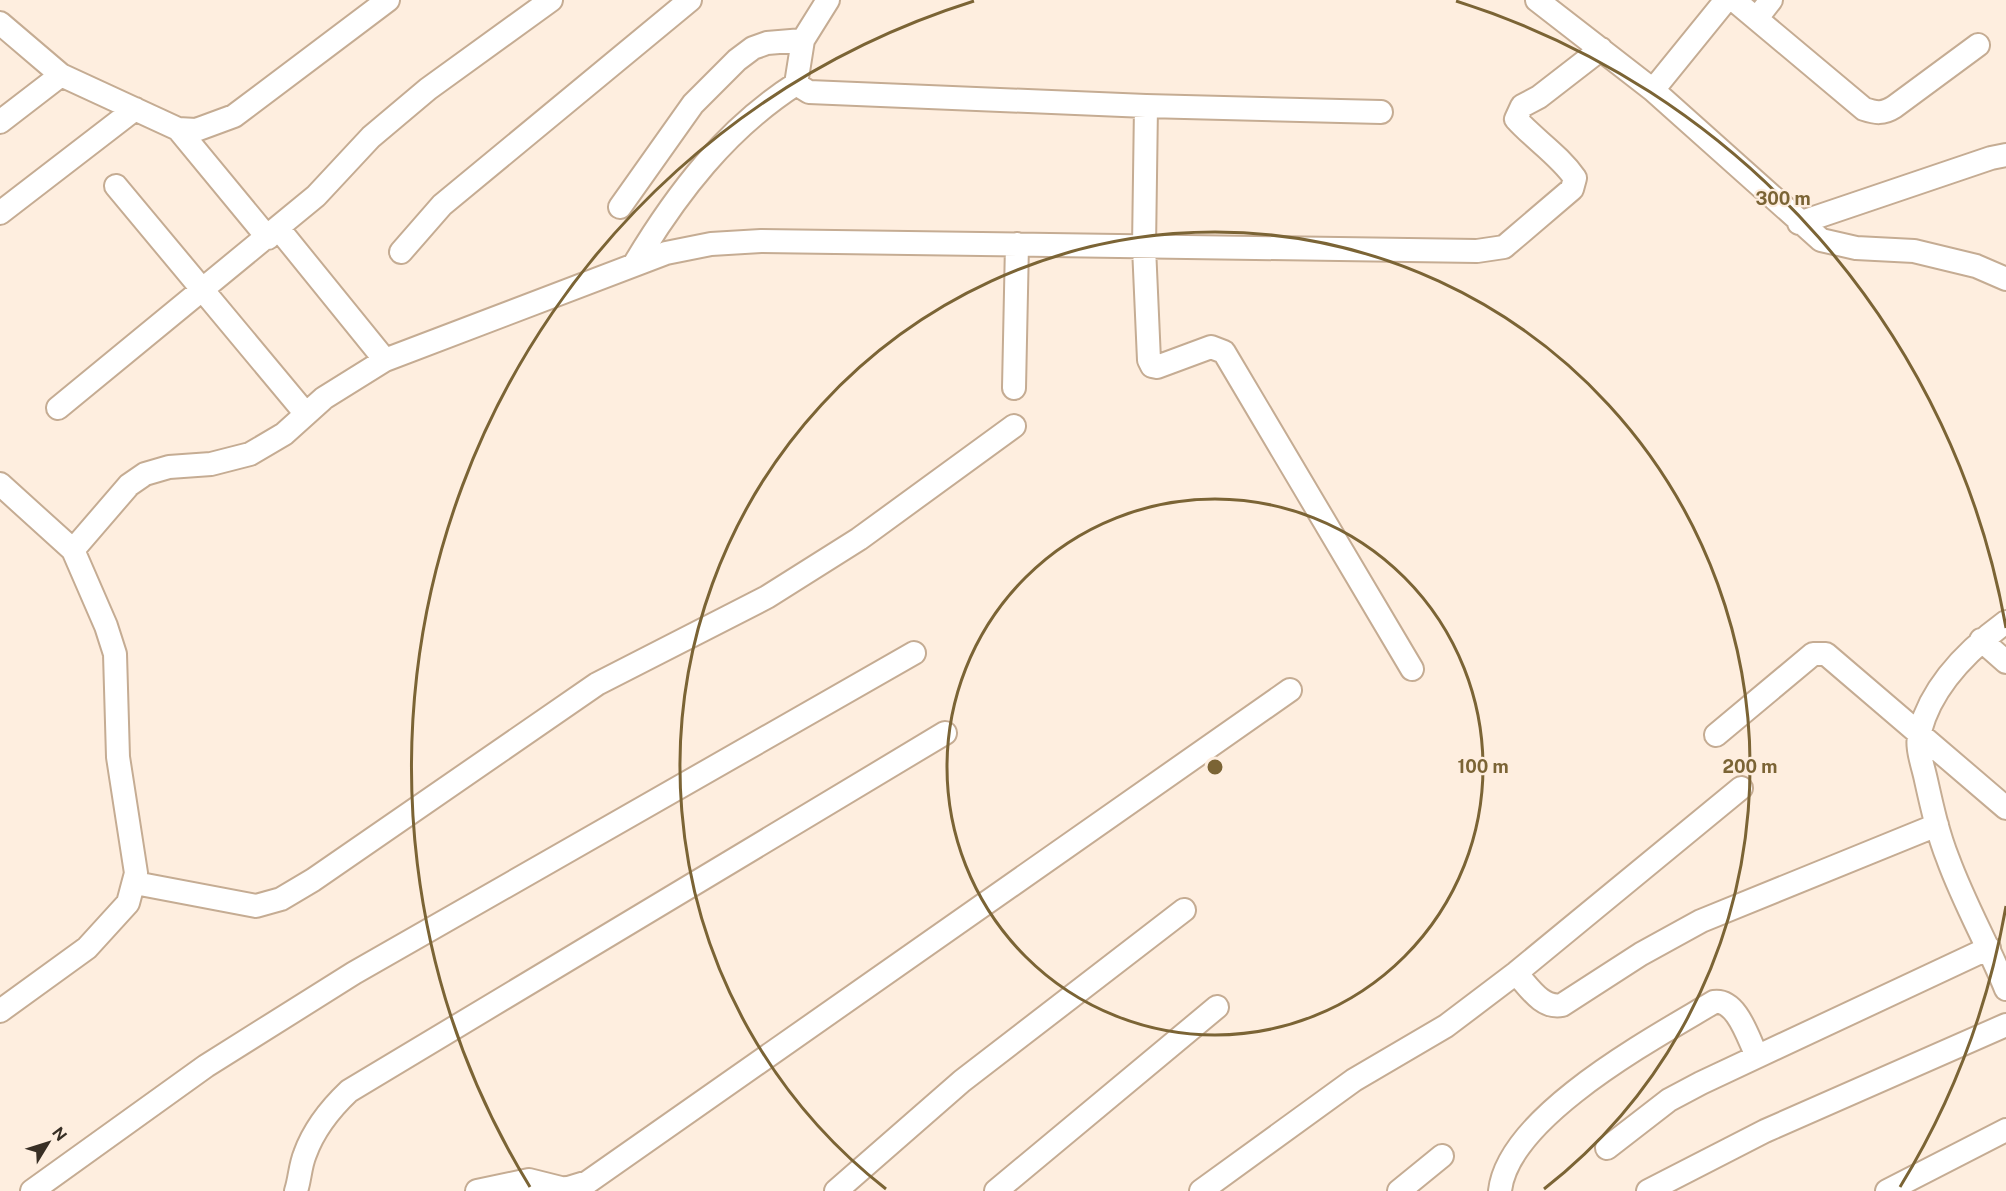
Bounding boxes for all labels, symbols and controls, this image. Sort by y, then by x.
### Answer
text: 300 m [1755,188,1811,209]
text: 100 m [1457,756,1509,777]
text: 200 m [1723,756,1777,777]
centre of rings [1205,757,1225,777]
north arrow [18,1113,78,1173]
text: N [48,1123,71,1145]

